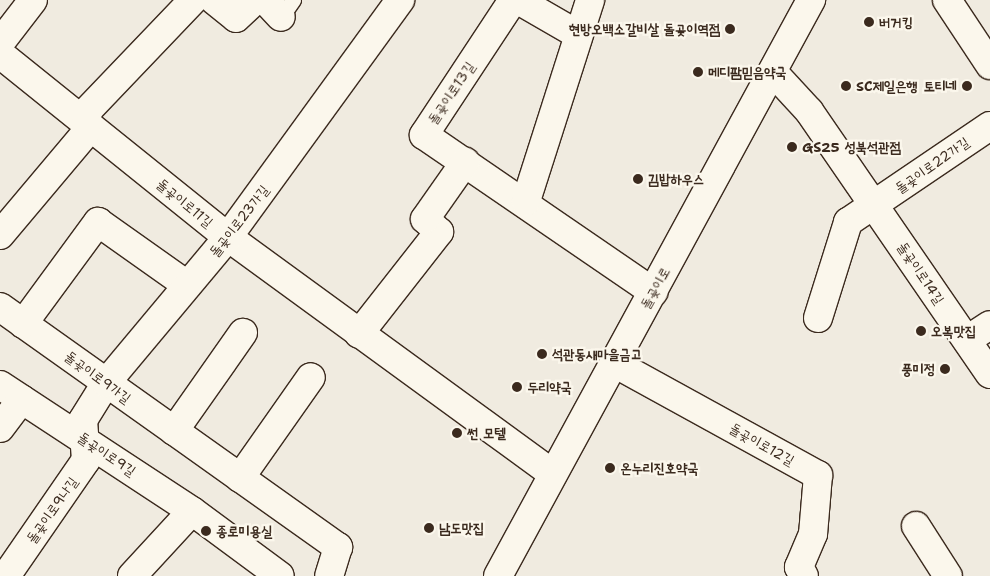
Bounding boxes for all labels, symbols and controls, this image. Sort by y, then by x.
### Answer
place label: 버거킹 [879,14,913,30]
marker: 버거킹 [863,16,875,28]
place label: 현방오백소갈비살 돌곶이역점 [569,21,720,37]
marker: 현방오백소갈비살 돌곶이역점 [724,23,736,35]
street label: 돌곶이로13길 [424,59,478,127]
place label: 메디팜믿음약국 [708,64,787,80]
marker: 메디팜믿음약국 [692,66,704,78]
place label: SC제일은행 [856,78,918,94]
place label: 토티네 [923,78,957,94]
marker: SC제일은행 [840,80,852,92]
marker: 토티네 [961,80,973,92]
street label: 돌곶이로22가길 [892,133,972,197]
place label: GS25 성북석관점 [802,139,901,155]
marker: GS25 성북석관점 [786,141,798,153]
place label: 김밥하우스 [648,171,704,187]
marker: 김밥하우스 [632,173,644,185]
street label: 돌곶이로11길 [153,175,217,231]
street label: 돌곶이로23가길 [206,182,272,260]
street label: 돌곶이로14길 [894,239,948,307]
street label: 돌곶이로 [637,264,673,312]
place label: 오복맛집 [931,323,976,339]
marker: 오복맛집 [915,325,927,337]
place label: 석관동새마을금고 [552,346,642,362]
street label: 돌곶이로9가길 [62,347,134,407]
marker: 석관동새마을금고 [536,348,548,360]
place label: 풍미정 [901,361,935,377]
marker: 풍미정 [939,363,951,375]
place label: 두리약국 [527,379,572,395]
marker: 두리약국 [511,381,523,393]
street label: 돌곶이로12길 [727,419,797,469]
place label: 썬 모텔 [467,425,506,441]
marker: 썬 모텔 [451,427,463,439]
street label: 돌곶이로9길 [75,429,139,479]
place label: 온누리진호약국 [620,460,699,476]
marker: 온누리진호약국 [604,462,616,474]
street label: 돌곶이로9나길 [23,473,81,547]
place label: 남도맛집 [439,520,484,536]
marker: 남도맛집 [423,522,435,534]
place label: 종로미용실 [216,523,272,539]
marker: 종로미용실 [200,525,212,537]

